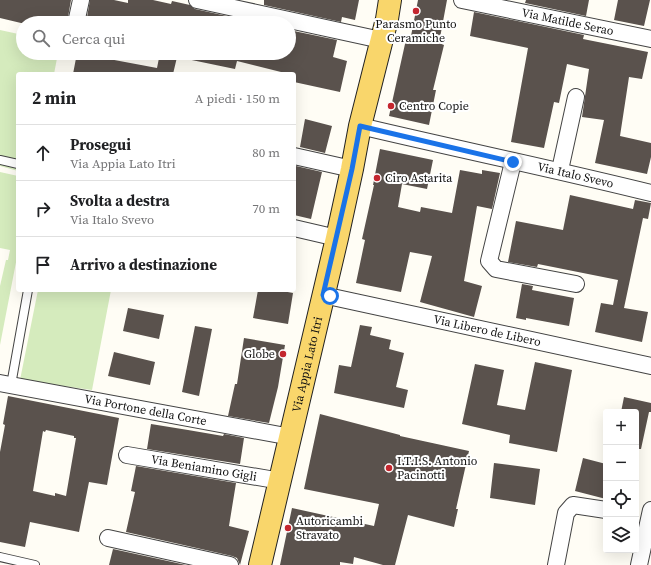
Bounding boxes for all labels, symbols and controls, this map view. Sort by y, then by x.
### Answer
street label: Via Matilde Serao [520,5,616,39]
marker: Parasmo Punto Ceramiche [411,6,421,16]
search box [16,16,296,60]
place label: Parasmo Punto Ceramiche [375,16,457,46]
icon: search [30,27,52,49]
text: Cerca qui [62,28,125,49]
text: 2 min [32,86,76,110]
text: A piedi · 150 m [195,90,280,107]
place label: Centro Copie [399,98,469,114]
marker: Centro Copie [386,101,396,111]
text: Prosegui [70,134,131,155]
icon: ahead [32,142,54,164]
text: 80 m [252,144,280,161]
route end [504,153,522,171]
text: Via Appia Lato Itri [70,155,176,172]
street label: Via Italo Svevo [536,159,616,192]
place label: Ciro Astarita [385,170,453,186]
marker: Ciro Astarita [372,173,382,183]
text: Svolta a destra [70,190,170,211]
icon: right [32,198,54,220]
text: 70 m [252,200,280,217]
text: Via Italo Svevo [70,211,154,228]
icon: arrive [32,254,54,276]
text: Arrivo a destinazione [70,254,217,275]
route start [321,287,339,305]
street label: Via Libero de Libero [432,311,543,350]
street label: Via Appia Lato Itri [288,315,326,414]
place label: Globe [244,346,275,362]
marker: Globe [278,349,288,359]
street label: Via Portone della Corte [83,391,208,429]
map controls [603,409,639,553]
button: + [603,409,639,445]
button: − [603,445,639,481]
street label: Via Beniamino Gigli [150,451,258,485]
place label: I.T.I.S. Antonio Pacinotti [397,453,478,483]
marker: I.T.I.S. Antonio Pacinotti [384,463,394,473]
button: locate [603,481,639,517]
place label: Autoricambi Stravato [296,513,363,543]
button: layers [603,517,639,553]
marker: Autoricambi Stravato [283,523,293,533]

